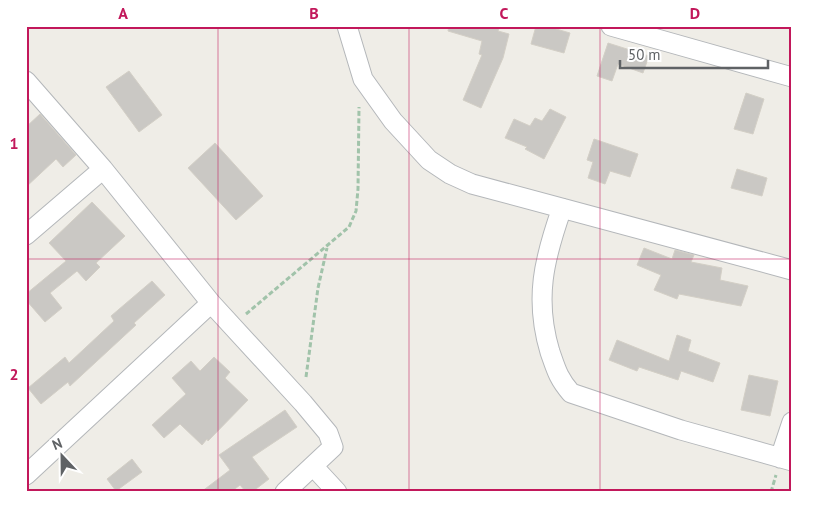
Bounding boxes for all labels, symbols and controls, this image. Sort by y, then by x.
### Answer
text: A [118,3,128,23]
text: B [309,3,319,23]
text: C [500,3,509,23]
text: D [690,3,700,23]
scale bar [620,38,768,70]
text: 50 m [628,45,661,64]
text: 1 [9,133,19,153]
text: 2 [9,364,19,384]
north arrow [38,430,88,480]
text: N [49,434,65,454]

